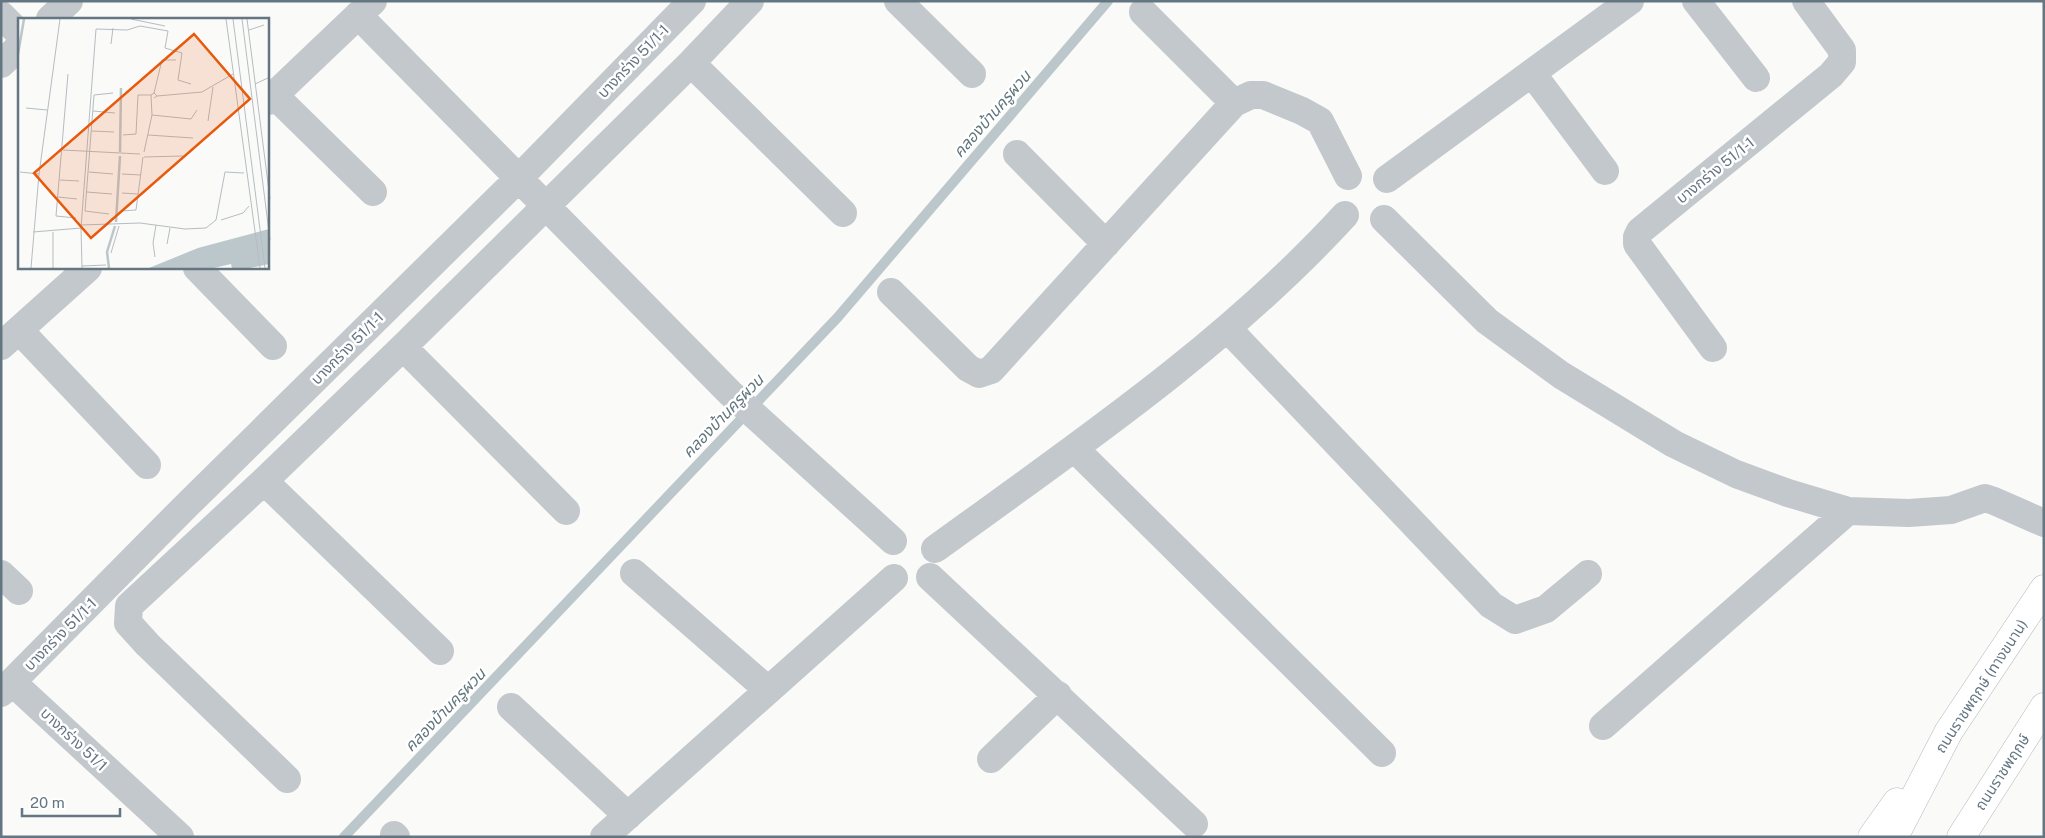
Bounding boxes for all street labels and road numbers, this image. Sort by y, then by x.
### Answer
street label: บางกร่าง 51/1-1 [594,21,672,101]
street label: บางกร่าง 51/1-1 [1673,133,1757,207]
street label: บางกร่าง 51/1-1 [307,308,387,388]
street label: บางกร่าง 51/1-1 [20,594,100,674]
street label: ถนนราชพฤกษ์ (ทางขนาน) [1931,616,2031,756]
street label: บางกร่าง 51/1 [37,704,111,774]
street label: ถนนราชพฤกษ์ [1971,730,2033,813]

